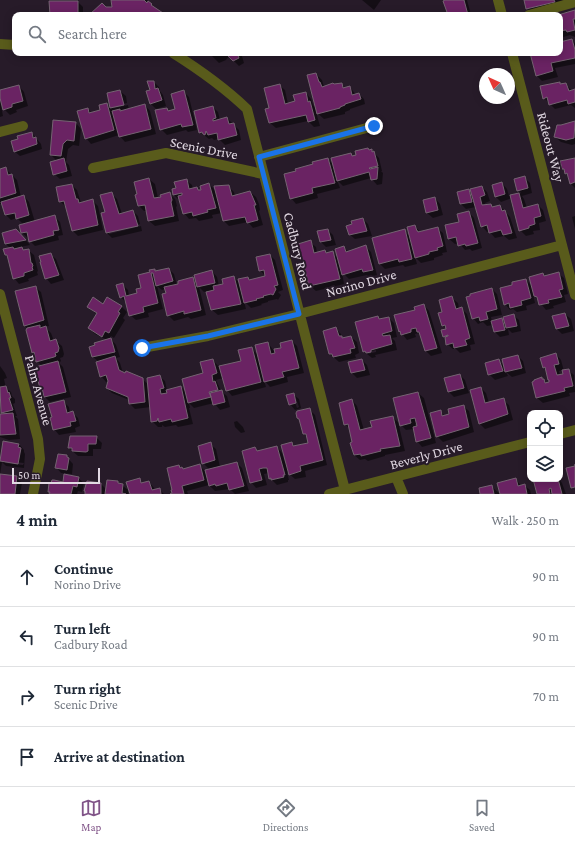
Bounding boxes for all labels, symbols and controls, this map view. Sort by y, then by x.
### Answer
search box [12,12,563,56]
icon: search [26,23,48,45]
text: Search here [58,26,127,42]
north arrow [479,68,515,104]
street label: Rideout Way [534,110,568,184]
route end [365,117,383,135]
street label: Scenic Drive [169,134,239,162]
street label: Cadbury Road [281,211,315,292]
street label: Norino Drive [324,266,398,300]
route start [133,339,151,357]
street label: Palm Avenue [22,353,56,427]
map controls [527,410,563,482]
button: locate [527,410,563,446]
street label: Beverly Drive [388,438,464,472]
button: layers [527,446,563,482]
scale bar [12,466,100,485]
text: 50 m [18,469,40,481]
text: 4 min [16,511,58,530]
text: Walk · 250 m [491,513,559,528]
text: Continue [54,561,113,577]
icon: ahead [16,566,38,588]
text: 90 m [532,569,559,584]
text: Norino Drive [54,577,121,592]
text: Turn left [54,621,110,637]
icon: left [16,626,38,648]
text: 90 m [532,629,559,644]
text: Cadbury Road [54,637,127,652]
text: Turn right [54,681,121,697]
icon: right [16,686,38,708]
text: 70 m [533,689,559,704]
text: Scenic Drive [54,697,118,712]
icon: arrive [16,746,38,768]
text: Arrive at destination [54,749,185,765]
tab: Map [80,797,102,833]
tab: Directions [263,797,308,833]
tab: Saved [469,797,495,833]

